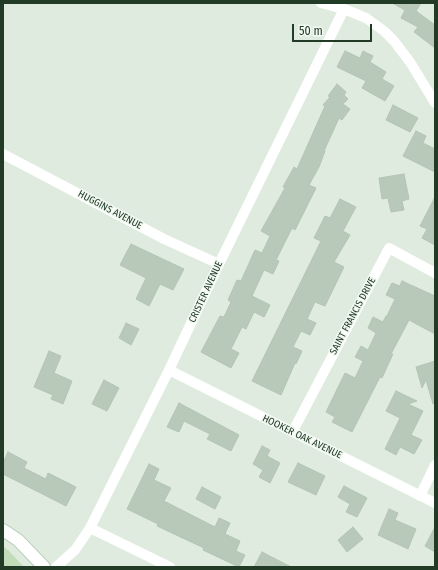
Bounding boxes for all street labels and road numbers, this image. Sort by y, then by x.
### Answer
street label: HUGGINS AVENUE [76,188,144,232]
street label: CRISTER AVENUE [186,259,226,325]
street label: SAINT FRANCIS DRIVE [328,275,378,357]
street label: HOOKER OAK AVENUE [260,413,344,461]

